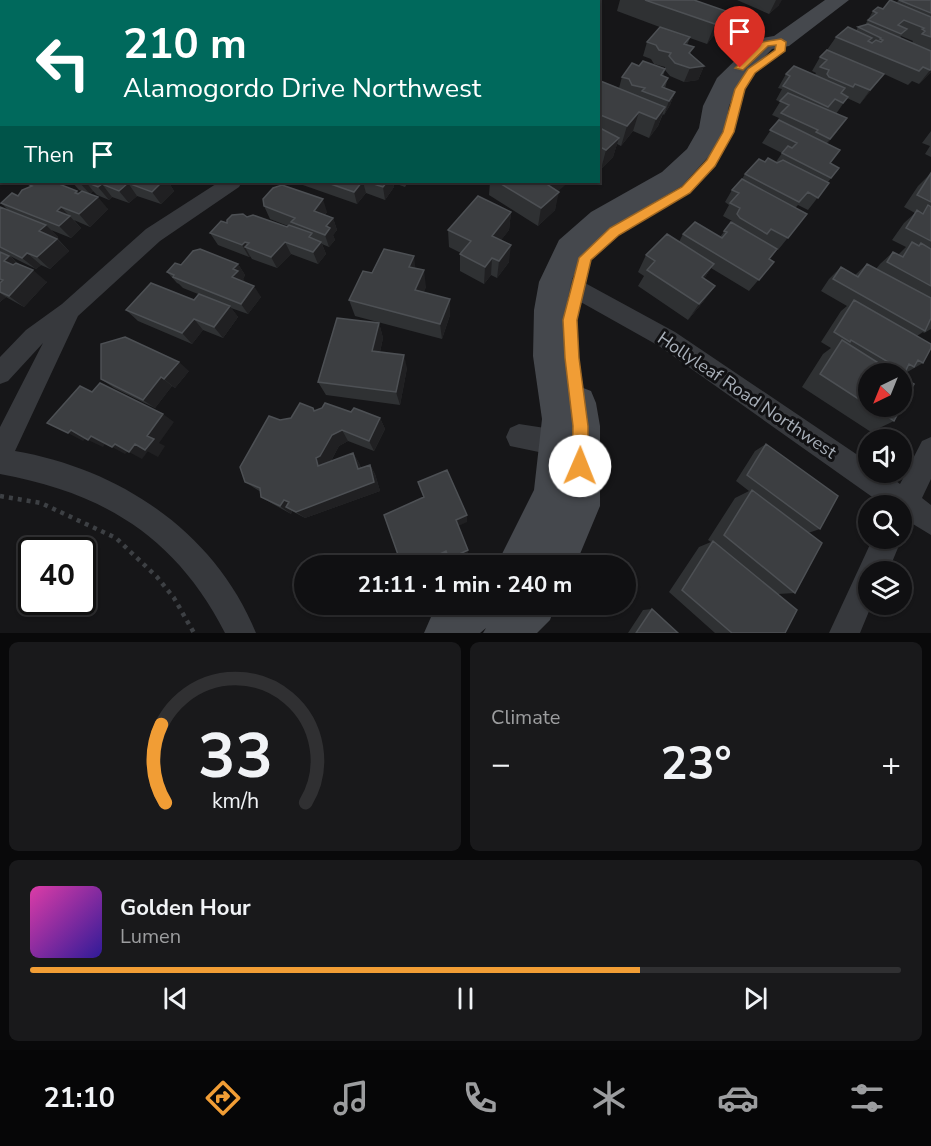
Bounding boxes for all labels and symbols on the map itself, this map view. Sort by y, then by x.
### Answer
pin [714,6,765,68]
street label: Hollyleaf Road Northwest [653,326,842,464]
north arrow [858,363,912,417]
position arrow [548,434,612,498]
speed limit sign: 40 [18,537,96,615]

